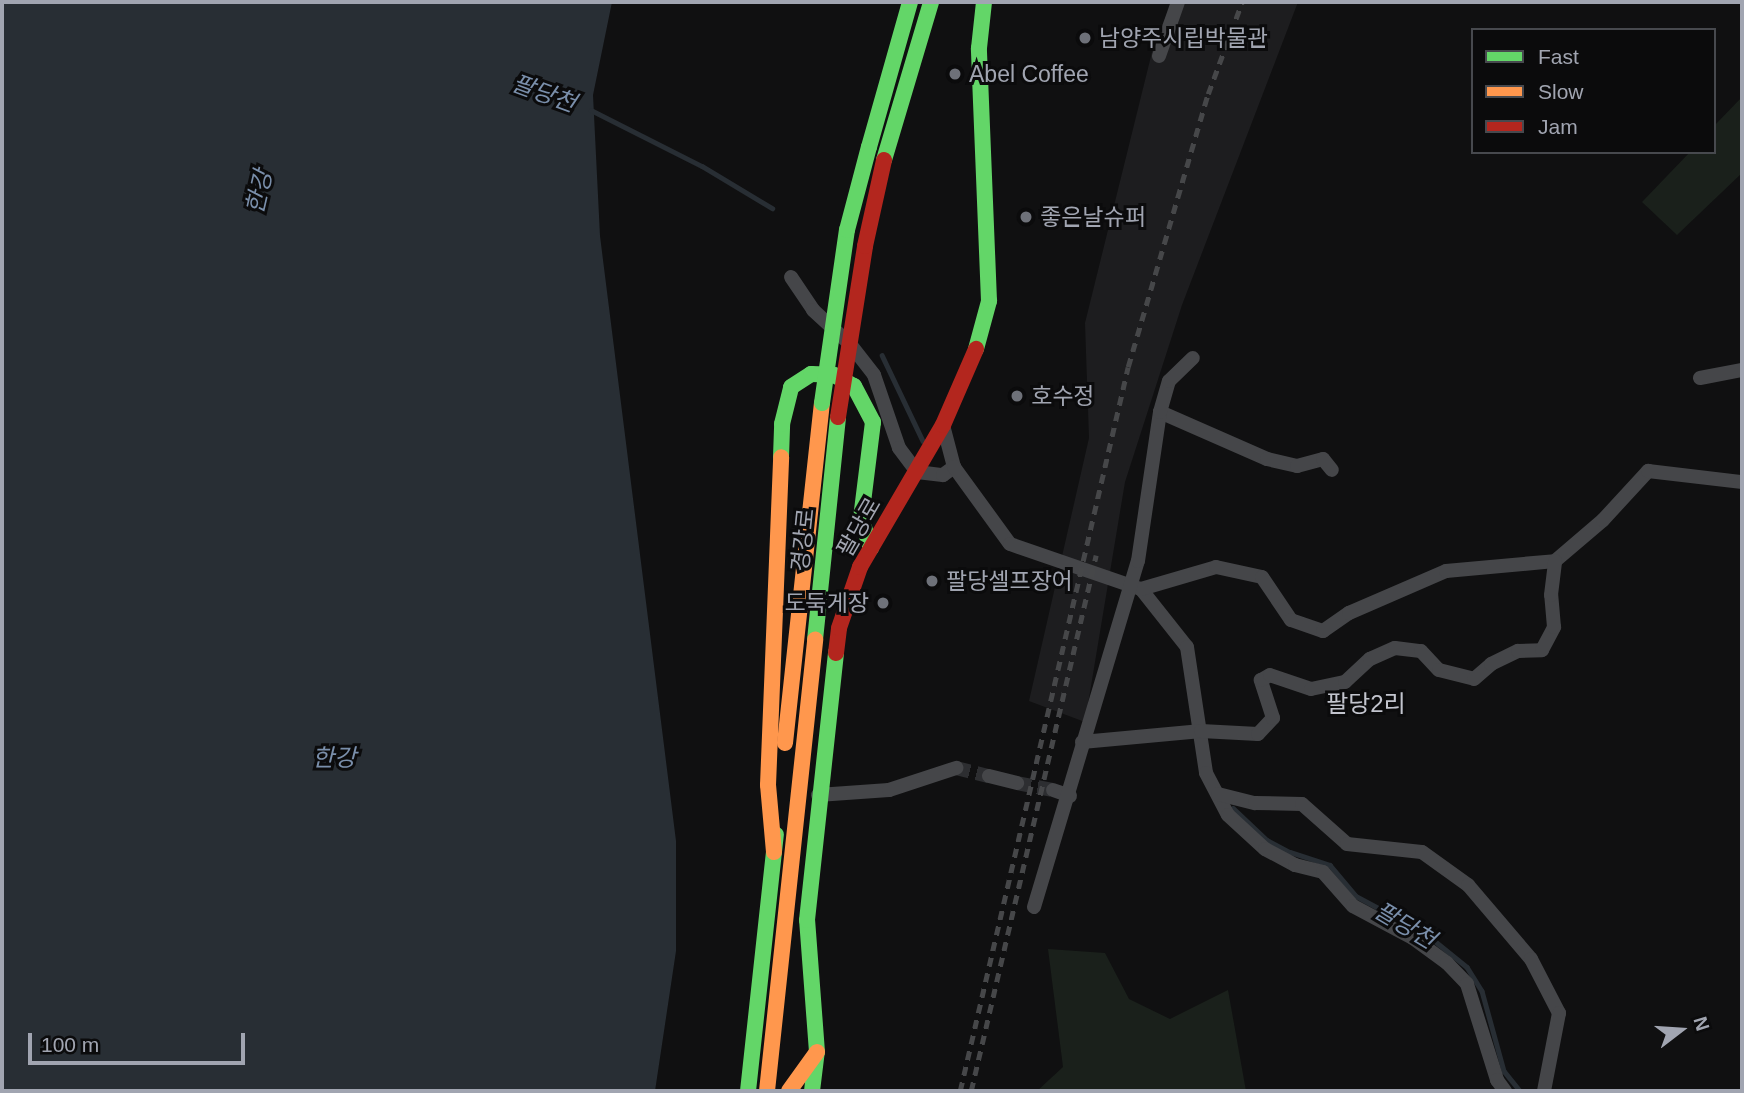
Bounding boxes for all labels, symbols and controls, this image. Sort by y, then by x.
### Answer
place label: 남양주시립박물관 [1099,24,1268,52]
legend [1471,28,1716,154]
marker: 남양주시립박물관 [1077,30,1093,46]
text: Fast [1538,45,1579,68]
place label: Abel Coffee [969,60,1089,88]
marker: Abel Coffee [947,66,963,82]
water label: 팔당천 [508,68,580,118]
text: Slow [1538,80,1584,103]
text: Jam [1538,115,1578,138]
water label: 한강 [240,167,278,217]
place label: 좋은날슈퍼 [1040,203,1146,231]
marker: 좋은날슈퍼 [1018,209,1034,225]
place label: 호수정 [1031,382,1094,410]
marker: 호수정 [1009,388,1025,404]
street label: 팔당로 [831,493,887,561]
street label: 경강로 [786,507,820,573]
place label: 팔당셀프장어 [946,567,1073,595]
marker: 팔당셀프장어 [924,573,940,589]
place label: 도둑게장 [784,589,869,617]
marker: 도둑게장 [875,595,891,611]
district label: 팔당2리 [1326,690,1406,718]
water label: 한강 [312,744,356,772]
water label: 팔당천 [1369,896,1441,954]
north arrow [1646,995,1716,1065]
text: N [1690,1014,1714,1033]
scale bar [32,1020,248,1064]
text: 100 m [41,1033,99,1056]

